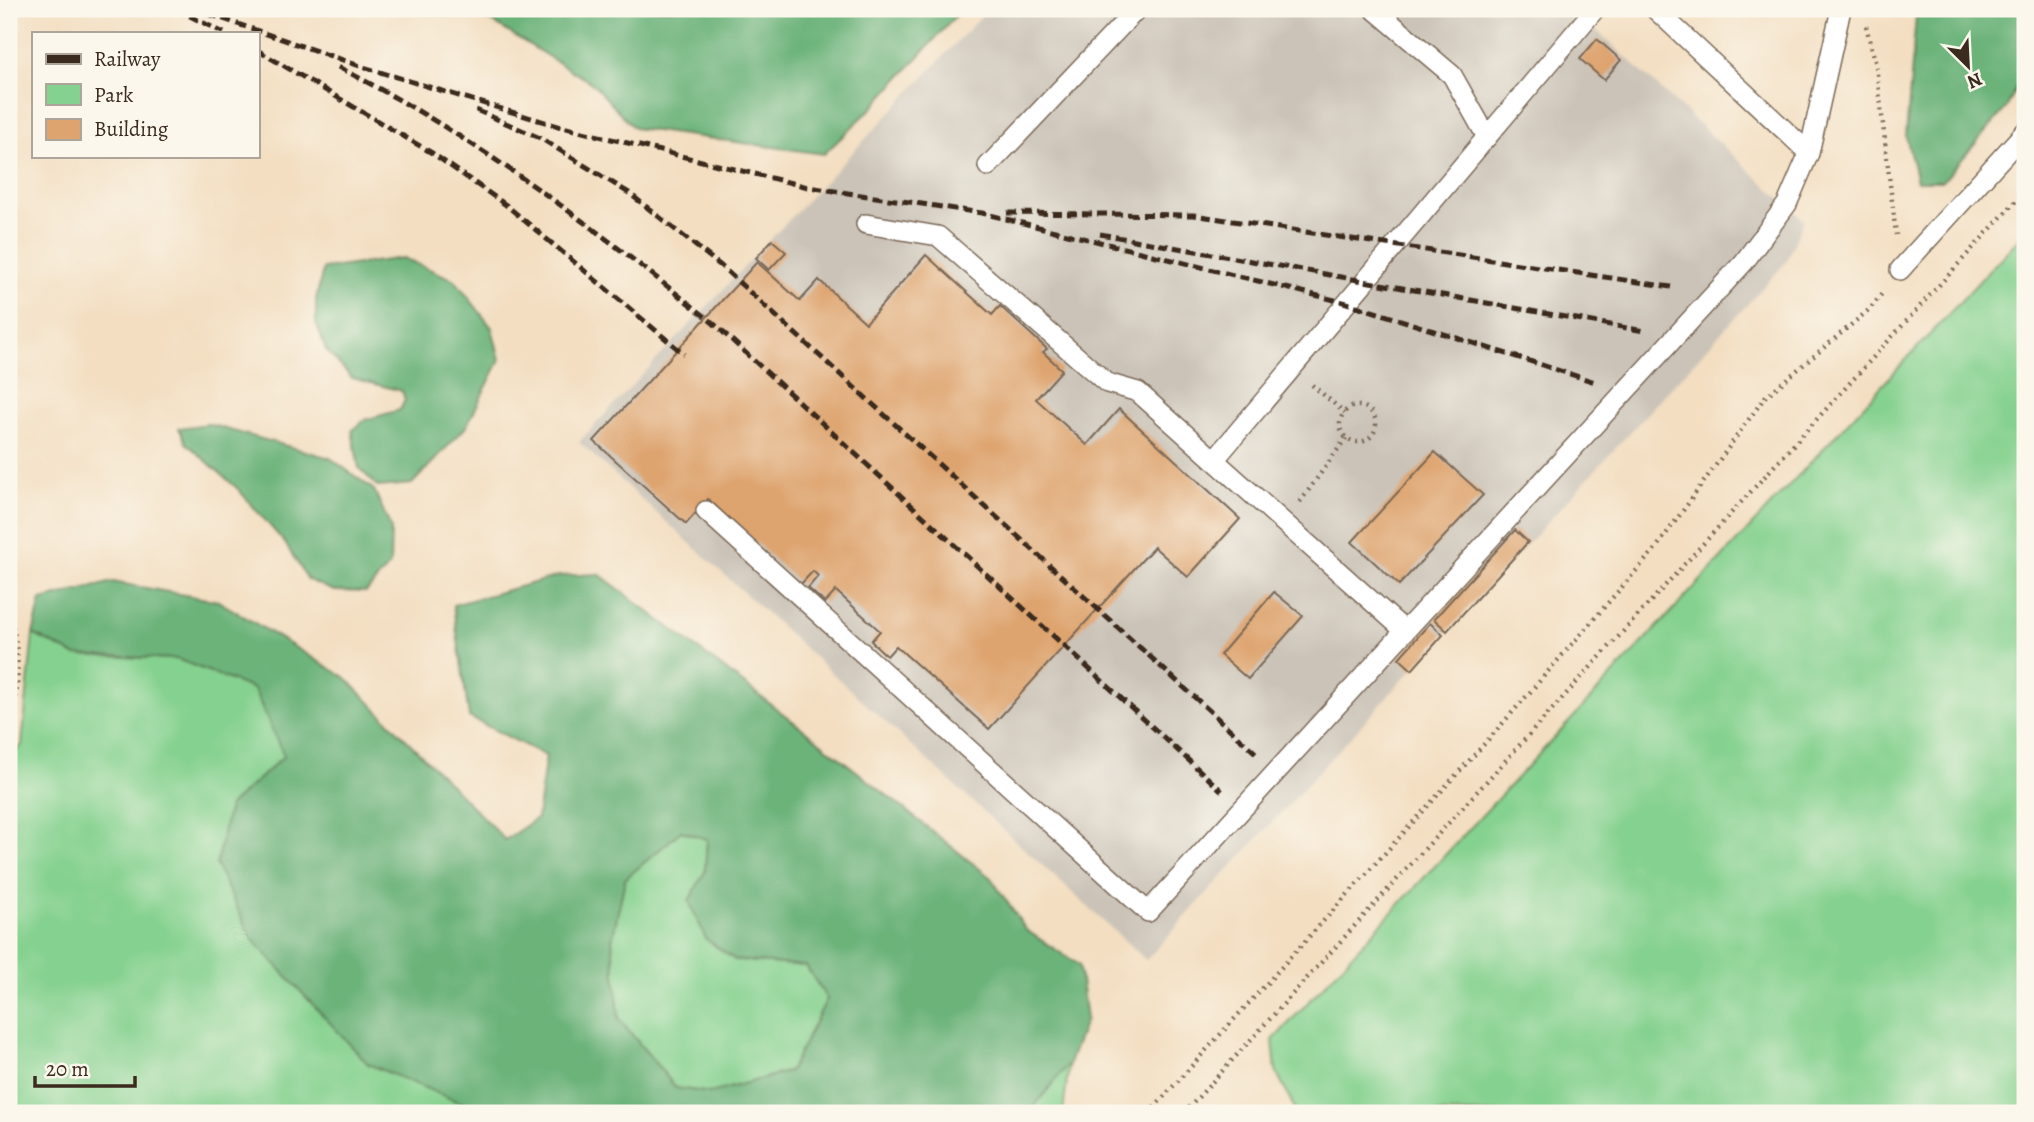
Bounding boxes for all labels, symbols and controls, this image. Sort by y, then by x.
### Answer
legend [32,32,259,158]
north arrow [1932,32,2002,102]
text: Railway [94,45,161,73]
text: N [1963,66,1986,95]
text: Park [94,81,134,109]
text: Building [94,115,169,143]
scale bar [35,1045,135,1089]
text: 20 m [46,1055,89,1083]

